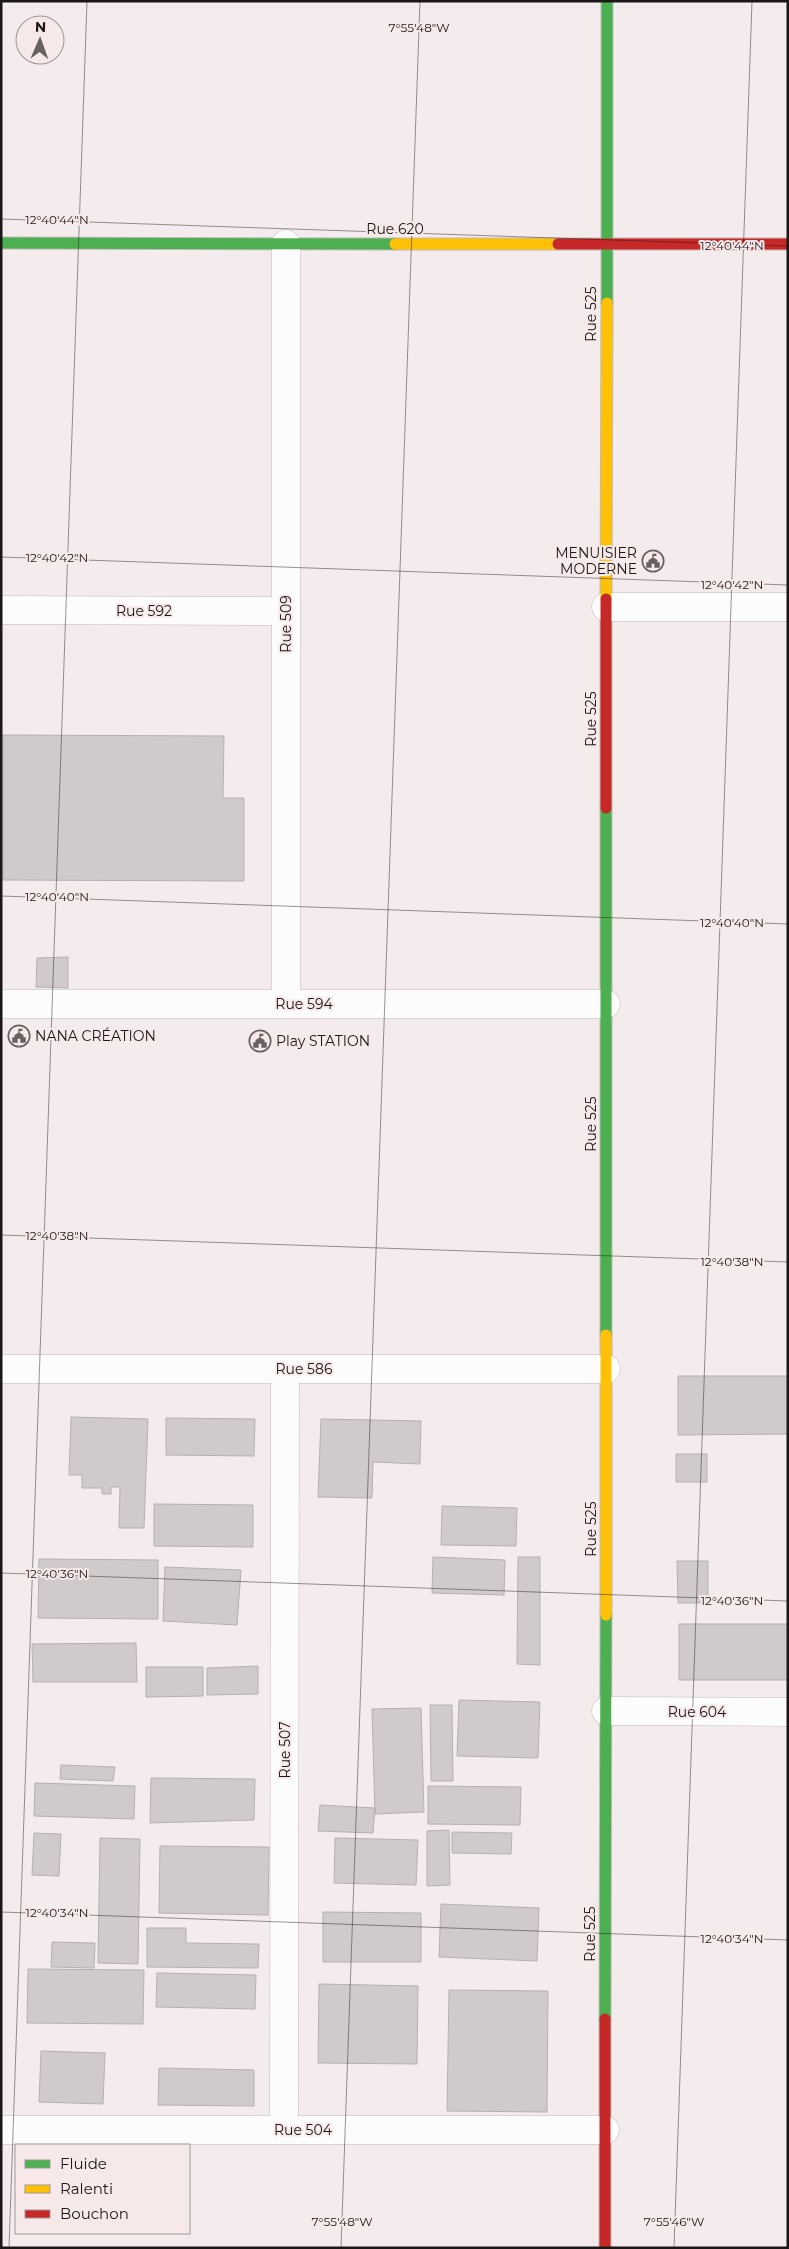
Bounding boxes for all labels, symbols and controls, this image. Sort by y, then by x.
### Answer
north arrow [15,15,65,65]
text: N [34,18,46,36]
text: 7°55'48"W [388,20,450,35]
text: 12°40'44"N [25,212,89,227]
street label: Rue 620 [366,220,424,238]
text: 12°40'44"N [700,238,764,253]
street label: Rue 525 [582,286,600,342]
place label: MENUISIER MODERNE [555,544,637,578]
public building icon: MENUISIER MODERNE [641,549,665,573]
text: 12°40'42"N [26,550,88,565]
text: 12°40'42"N [701,577,763,592]
street label: Rue 509 [277,595,295,653]
street label: Rue 592 [116,602,172,620]
street label: Rue 525 [582,691,600,747]
text: 12°40'40"N [25,889,89,904]
text: 12°40'40"N [700,915,764,930]
street label: Rue 594 [275,995,333,1013]
public building icon: NANA CRÉATION [7,1024,31,1048]
place label: NANA CRÉATION [35,1027,156,1045]
public building icon: Play STATION [248,1029,272,1053]
place label: Play STATION [276,1032,370,1050]
street label: Rue 525 [582,1096,600,1152]
text: 12°40'38"N [26,1228,88,1243]
text: 12°40'38"N [701,1254,763,1269]
street label: Rue 586 [275,1360,333,1378]
street label: Rue 525 [582,1501,600,1557]
text: 12°40'36"N [26,1566,88,1581]
text: 12°40'36"N [701,1593,763,1608]
street label: Rue 604 [668,1703,727,1721]
street label: Rue 507 [276,1722,294,1778]
text: 12°40'34"N [26,1905,88,1920]
street label: Rue 525 [581,1906,599,1962]
text: 12°40'34"N [701,1931,763,1946]
street label: Rue 504 [274,2121,333,2139]
legend [15,2144,190,2234]
text: Fluide [60,2154,107,2173]
text: Ralenti [60,2179,113,2198]
text: Bouchon [60,2204,129,2223]
text: 7°55'48"W [311,2214,373,2229]
text: 7°55'46"W [644,2214,704,2229]

